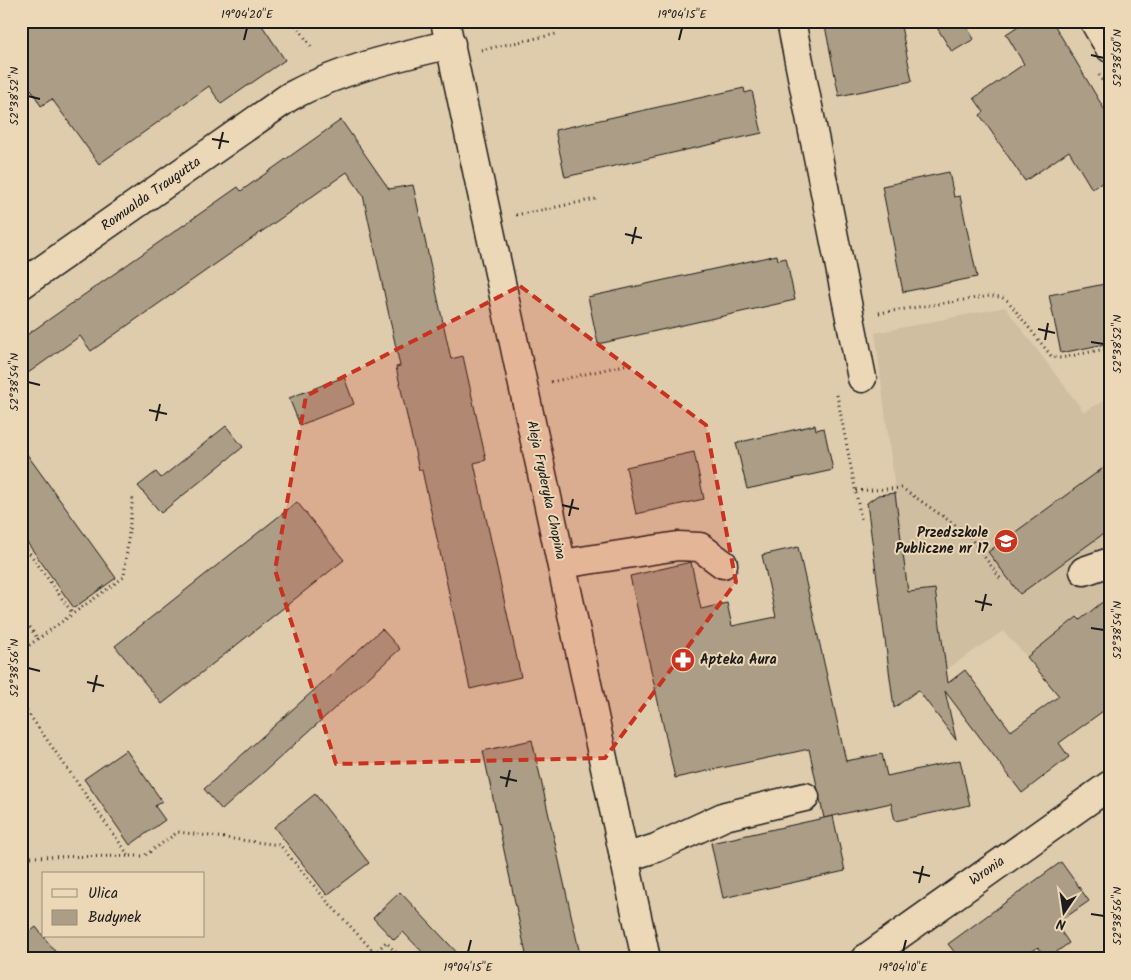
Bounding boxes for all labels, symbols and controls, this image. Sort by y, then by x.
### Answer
text: 19°04'20"E [221,5,274,24]
text: 19°04'15"E [657,5,708,24]
text: 52°38'50"N [1108,29,1127,87]
text: 52°38'52"N [5,67,24,125]
street label: Romualda Traugutta [96,151,206,237]
text: 52°38'52"N [1108,315,1127,373]
text: 52°38'54"N [5,353,24,411]
street label: Aleja Fryderyka Chopina [520,418,572,562]
place label: Przedszkole Publiczne nr 17 [896,522,988,560]
school or university icon: Przedszkole Publiczne nr 17 [993,528,1019,554]
text: 52°38'54"N [1108,601,1127,659]
text: 52°38'56"N [5,639,24,697]
pharmacy icon: Apteka Aura [670,647,696,673]
place label: Apteka Aura [700,649,777,671]
street label: Wronia [965,851,1009,891]
legend [42,872,205,938]
text: Ulica [88,882,118,906]
text: 52°38'56"N [1108,887,1127,945]
north arrow [1038,888,1088,938]
text: Budynek [88,906,142,930]
text: N [1054,912,1068,935]
text: 19°04'15"E [443,958,494,977]
text: 19°04'10"E [879,958,928,977]

